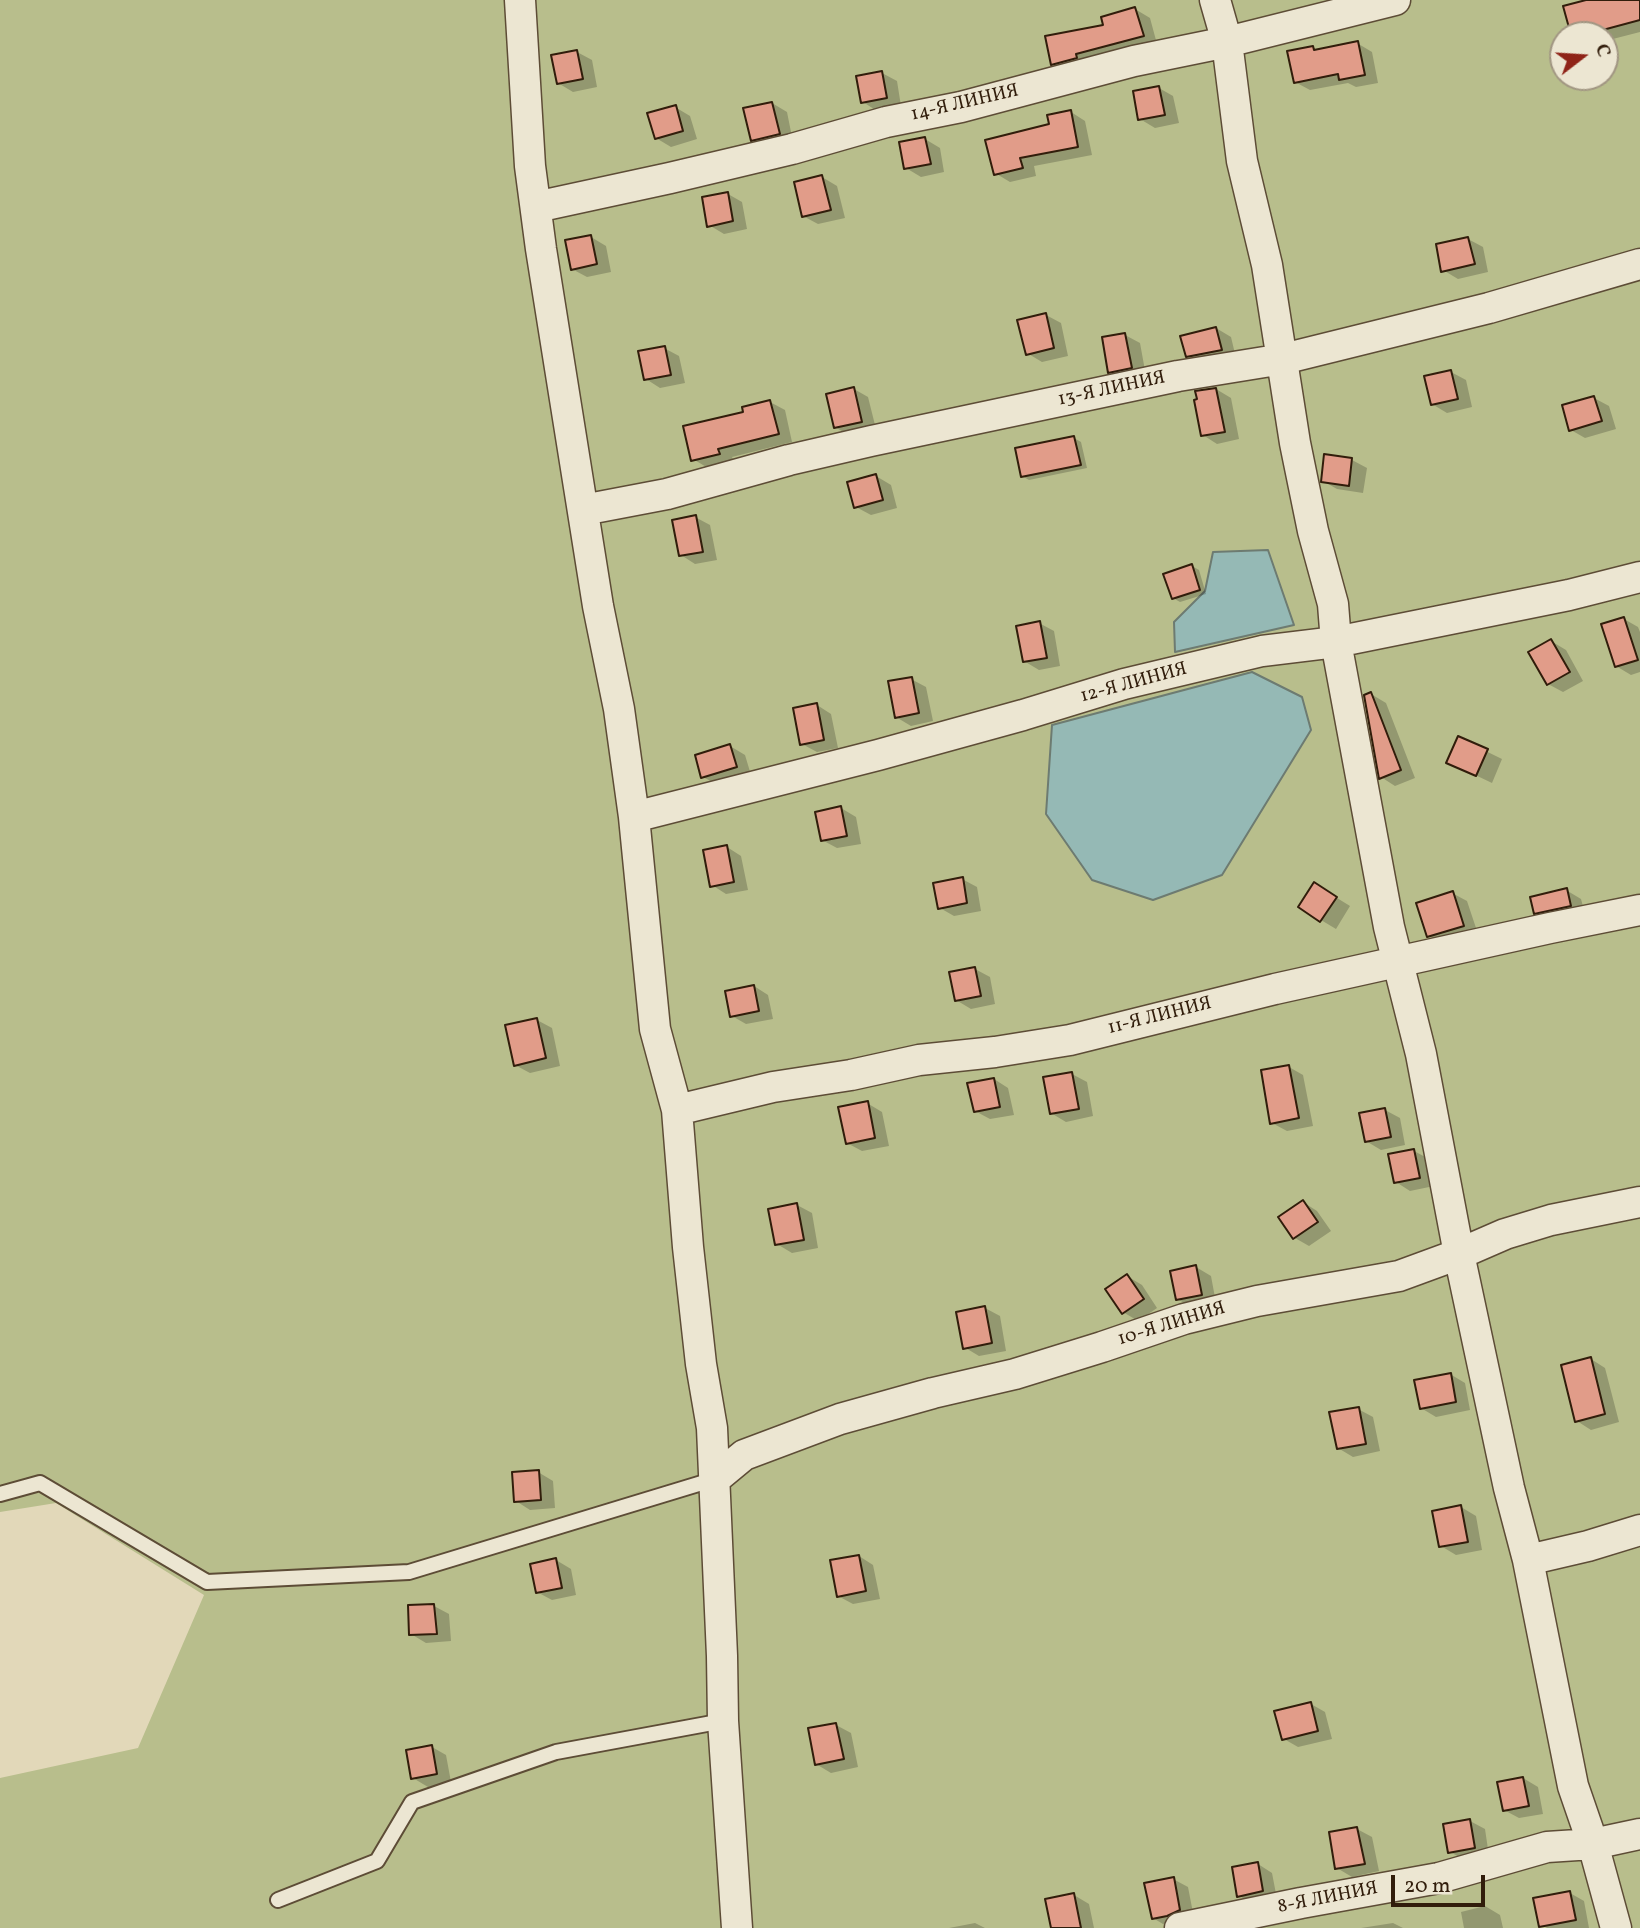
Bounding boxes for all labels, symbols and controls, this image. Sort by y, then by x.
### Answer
north arrow [1549,21,1619,91]
text: С [1588,41,1616,60]
street label: 14-Я ЛИНИЯ [909,81,1021,127]
street label: 13-Я ЛИНИЯ [1056,368,1168,412]
street label: 12-Я ЛИНИЯ [1078,659,1190,709]
street label: 11-Я ЛИНИЯ [1106,993,1214,1041]
street label: 10-Я ЛИНИЯ [1115,1298,1229,1352]
scale bar [1395,1862,1490,1906]
text: 20 m [1404,1872,1450,1901]
street label: 8-Я ЛИНИЯ [1276,1878,1380,1920]

